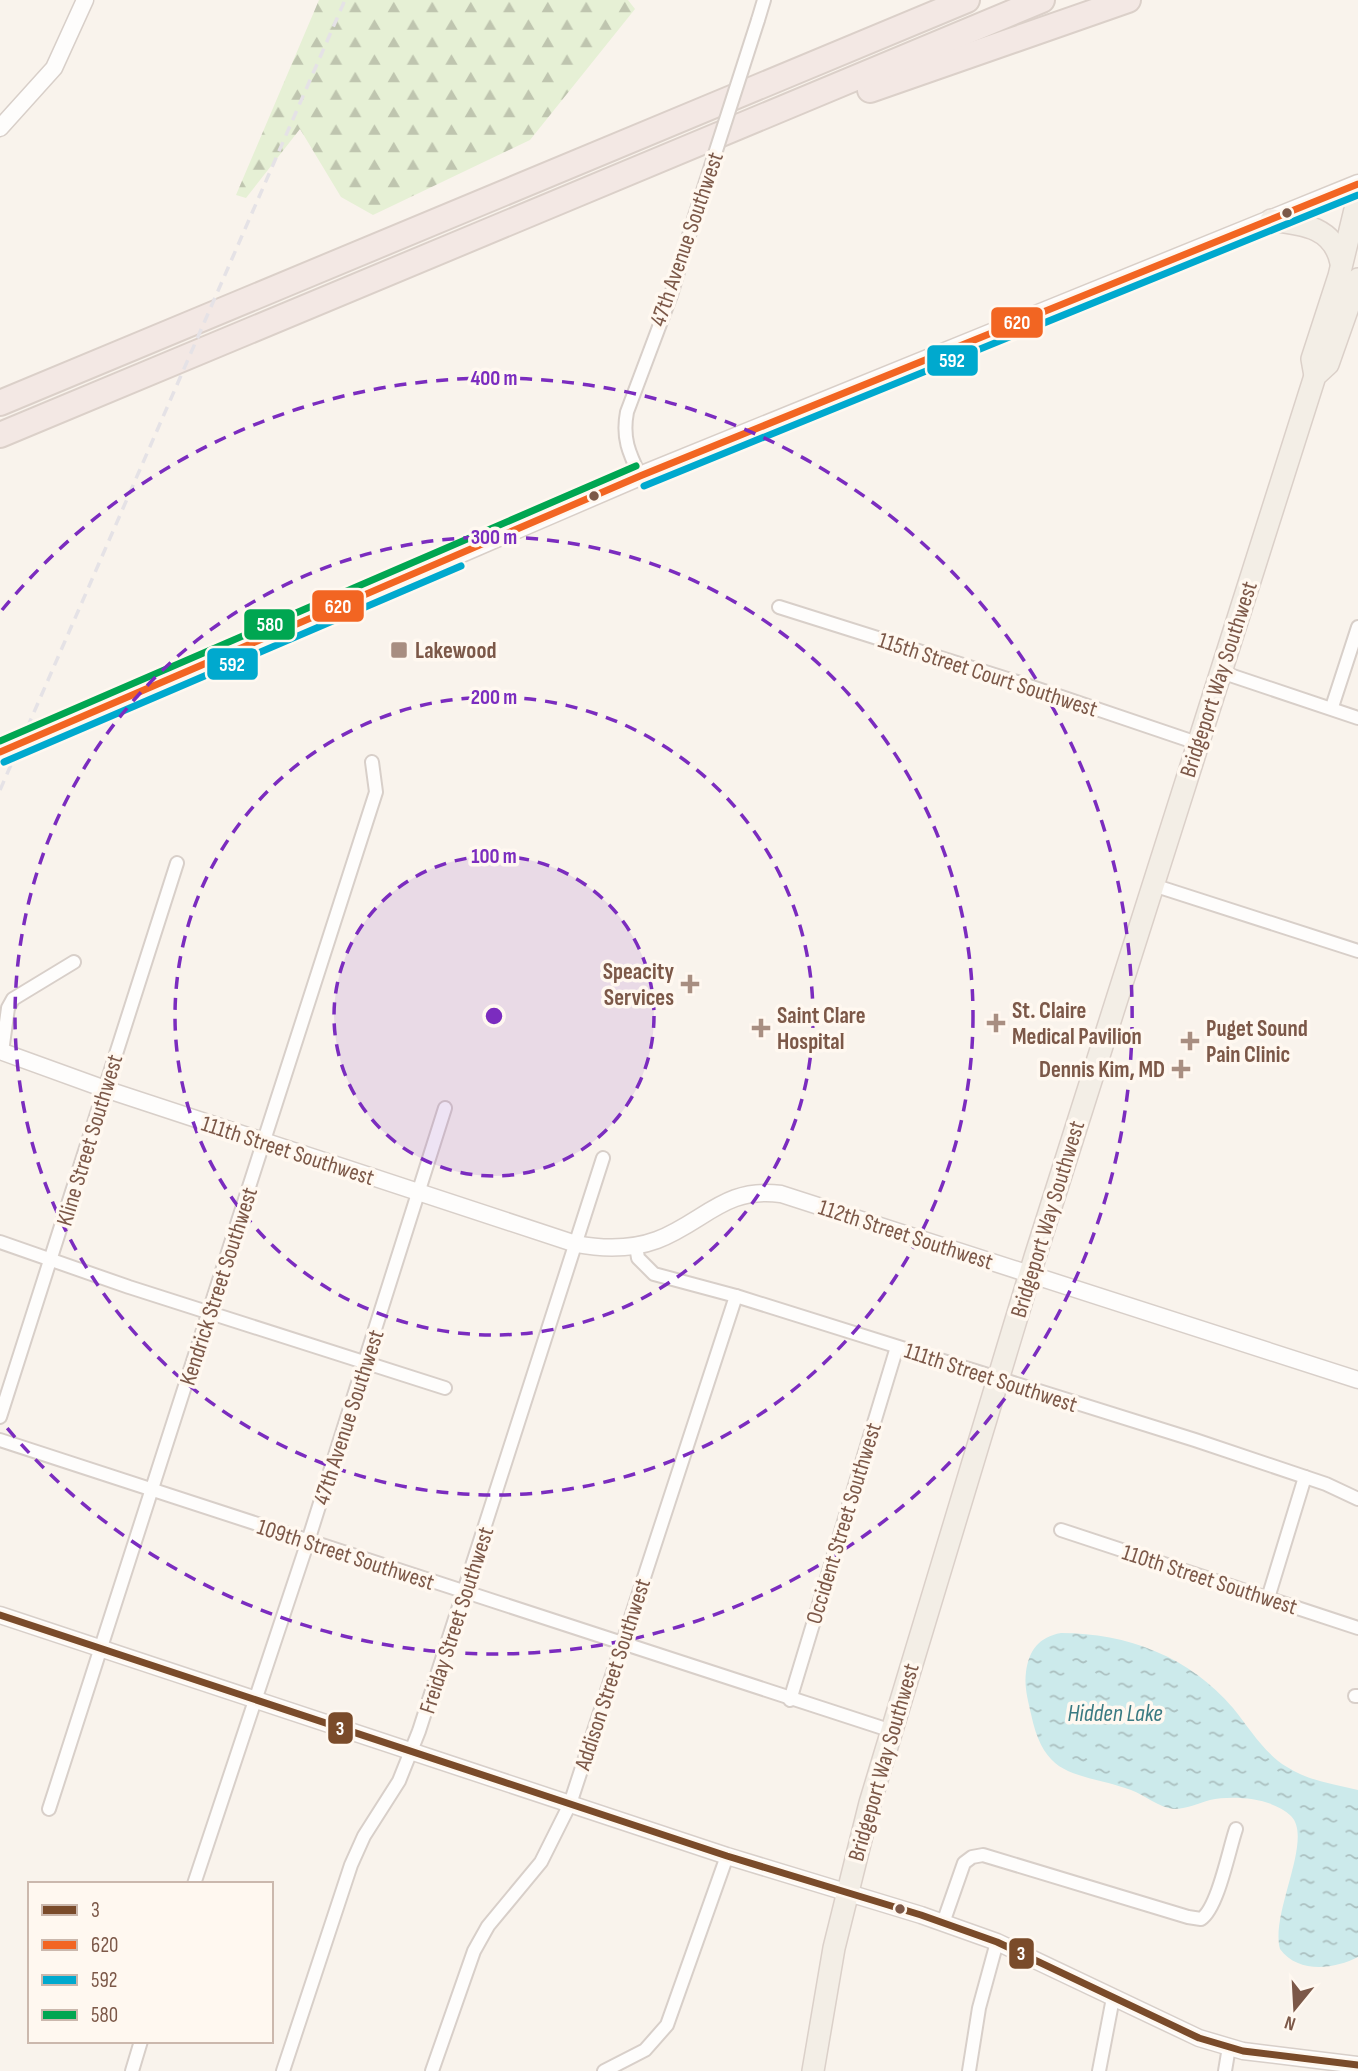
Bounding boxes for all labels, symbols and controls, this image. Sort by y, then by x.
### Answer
street label: 47th Avenue Southwest [644,149,730,330]
unlabelled marker [1280,206,1294,220]
line badge: 620 [990,306,1044,339]
text: 620 [1004,312,1030,335]
line badge: 592 [926,344,979,377]
text: 592 [939,350,965,373]
text: 400 m [471,366,517,391]
unlabelled marker [587,489,601,503]
text: 300 m [471,525,517,550]
street label: Bridgeport Way Southwest [1174,578,1264,781]
line badge: 620 [311,589,365,623]
text: 620 [325,596,351,619]
line badge: 580 [243,608,296,641]
text: 580 [257,614,283,637]
street label: 115th Street Court Southwest [875,626,1101,724]
place label: Lakewood [415,637,496,665]
marker: Lakewood [389,640,409,660]
line badge: 592 [206,647,259,681]
text: 592 [219,654,245,677]
text: 200 m [471,685,517,710]
text: 100 m [471,844,517,869]
place label: Speacity Services [603,958,674,1012]
marker: Speacity Services [680,974,700,994]
place label: St. Claire Medical Pavilion [1012,997,1142,1051]
place label: Saint Clare Hospital [777,1002,866,1056]
centre of rings [482,1004,506,1028]
marker: St. Claire Medical Pavilion [986,1013,1006,1033]
place label: Puget Sound Pain Clinic [1206,1015,1308,1069]
marker: Saint Clare Hospital [751,1018,771,1038]
marker: Puget Sound Pain Clinic [1180,1031,1200,1051]
street label: Kline Street Southwest [51,1051,129,1229]
place label: Dennis Kim, MD [1039,1056,1165,1084]
marker: Dennis Kim, MD [1171,1059,1191,1079]
street label: 111th Street Southwest [198,1110,378,1192]
street label: Bridgeport Way Southwest [1005,1117,1091,1321]
street label: Kendrick Street Southwest [174,1184,264,1389]
street label: 112th Street Southwest [815,1194,996,1276]
street label: 47th Avenue Southwest [307,1326,390,1508]
street label: 111th Street Southwest [901,1337,1081,1419]
street label: Occident Street Southwest [800,1419,888,1627]
street label: 109th Street Southwest [254,1513,438,1597]
street label: Freiday Street Southwest [414,1523,500,1717]
street label: 110th Street Southwest [1119,1538,1301,1621]
street label: Addison Street Southwest [568,1575,657,1775]
street label: Bridgeport Way Southwest [842,1660,926,1864]
water label: Hidden Lake [1067,1699,1163,1728]
line badge: 3 [327,1711,354,1745]
text: 3 [336,1718,344,1741]
legend [28,1882,273,2043]
text: 3 [91,1898,100,1923]
unlabelled marker [893,1902,907,1916]
text: 620 [91,1933,118,1958]
line badge: 3 [1008,1937,1035,1970]
text: 3 [1017,1943,1025,1966]
text: 592 [91,1968,117,1993]
north arrow [1260,1973,1330,2043]
text: 580 [91,2003,118,2028]
text: N [1282,2010,1299,2035]

